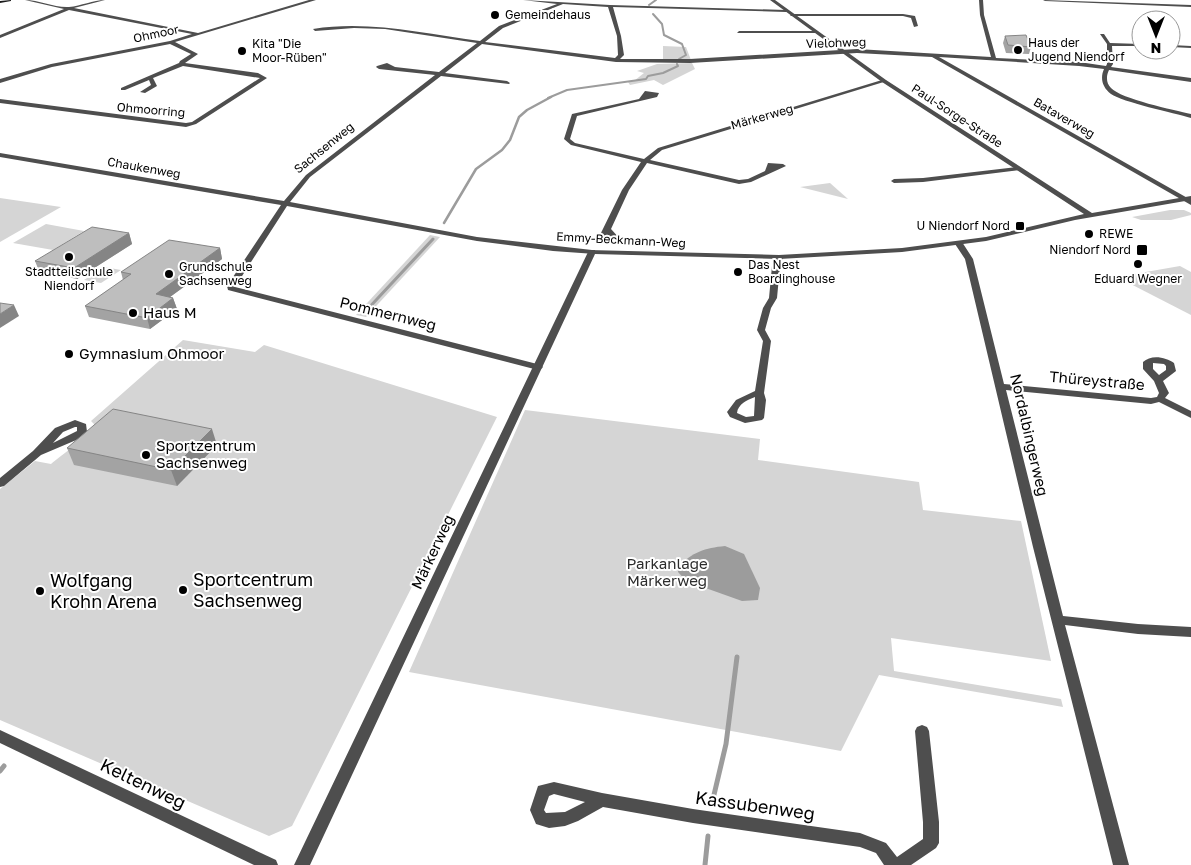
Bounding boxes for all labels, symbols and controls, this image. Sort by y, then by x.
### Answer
place label: Gemeindehaus [505,7,591,22]
marker: Gemeindehaus [489,9,501,21]
north arrow [1131,10,1181,60]
street label: Ohmoor [132,21,180,46]
street label: Vielohweg [806,34,866,51]
place label: Haus der Jugend Niendorf [1028,35,1125,64]
place label: Kita "Die Moor-Rüben" [252,36,327,65]
text: N [1151,40,1161,57]
marker: Haus der Jugend Niendorf [1012,44,1024,56]
marker: Kita "Die Moor-Rüben" [236,45,248,57]
street label: Paul-Sorge-Straße [909,81,1006,151]
street label: Bataverweg [1031,94,1098,141]
street label: Ohmoorring [116,99,186,120]
street label: Märkerweg [729,100,795,133]
street label: Sachsenweg [291,119,357,176]
street label: Chaukenweg [106,154,182,181]
place label: U Niendorf Nord [916,218,1010,233]
marker: U Niendorf Nord [1014,220,1026,232]
place label: REWE [1099,226,1133,241]
marker: REWE [1083,228,1095,240]
street label: Emmy-Beckmann-Weg [556,229,686,250]
place label: Niendorf Nord [1049,242,1131,257]
marker: Niendorf Nord [1135,243,1149,257]
marker: Stadtteilschule Niendorf [63,251,75,263]
place label: Das Nest Boardinghouse [748,257,835,286]
marker: Eduard Wegner [1132,258,1144,270]
place label: Grundschule Sachsenweg [179,259,252,288]
place label: Stadtteilschule Niendorf [25,264,113,293]
marker: Das Nest Boardinghouse [732,266,744,278]
marker: Grundschule Sachsenweg [163,268,175,280]
place label: Eduard Wegner [1094,271,1182,286]
street label: Pommernweg [338,292,438,334]
place label: Haus M [143,303,197,321]
marker: Haus M [127,307,139,319]
place label: Gymnasium Ohmoor [79,344,225,362]
marker: Gymnasium Ohmoor [63,348,75,360]
street label: Thüreystraße [1049,367,1146,393]
street label: Nordalbingerweg [1007,372,1053,498]
place label: Sportzentrum Sachsenweg [156,436,256,471]
marker: Sportzentrum Sachsenweg [140,449,152,461]
street label: Märkerweg [407,511,457,592]
park label: Parkanlage Märkerweg [626,554,708,589]
place label: Sportcentrum Sachsenweg [193,568,313,611]
place label: Wolfgang Krohn Arena [50,569,157,612]
marker: Sportcentrum Sachsenweg [177,584,189,596]
marker: Wolfgang Krohn Arena [34,585,46,597]
street label: Keltenweg [97,753,190,813]
street label: Kassubenweg [694,786,816,824]

